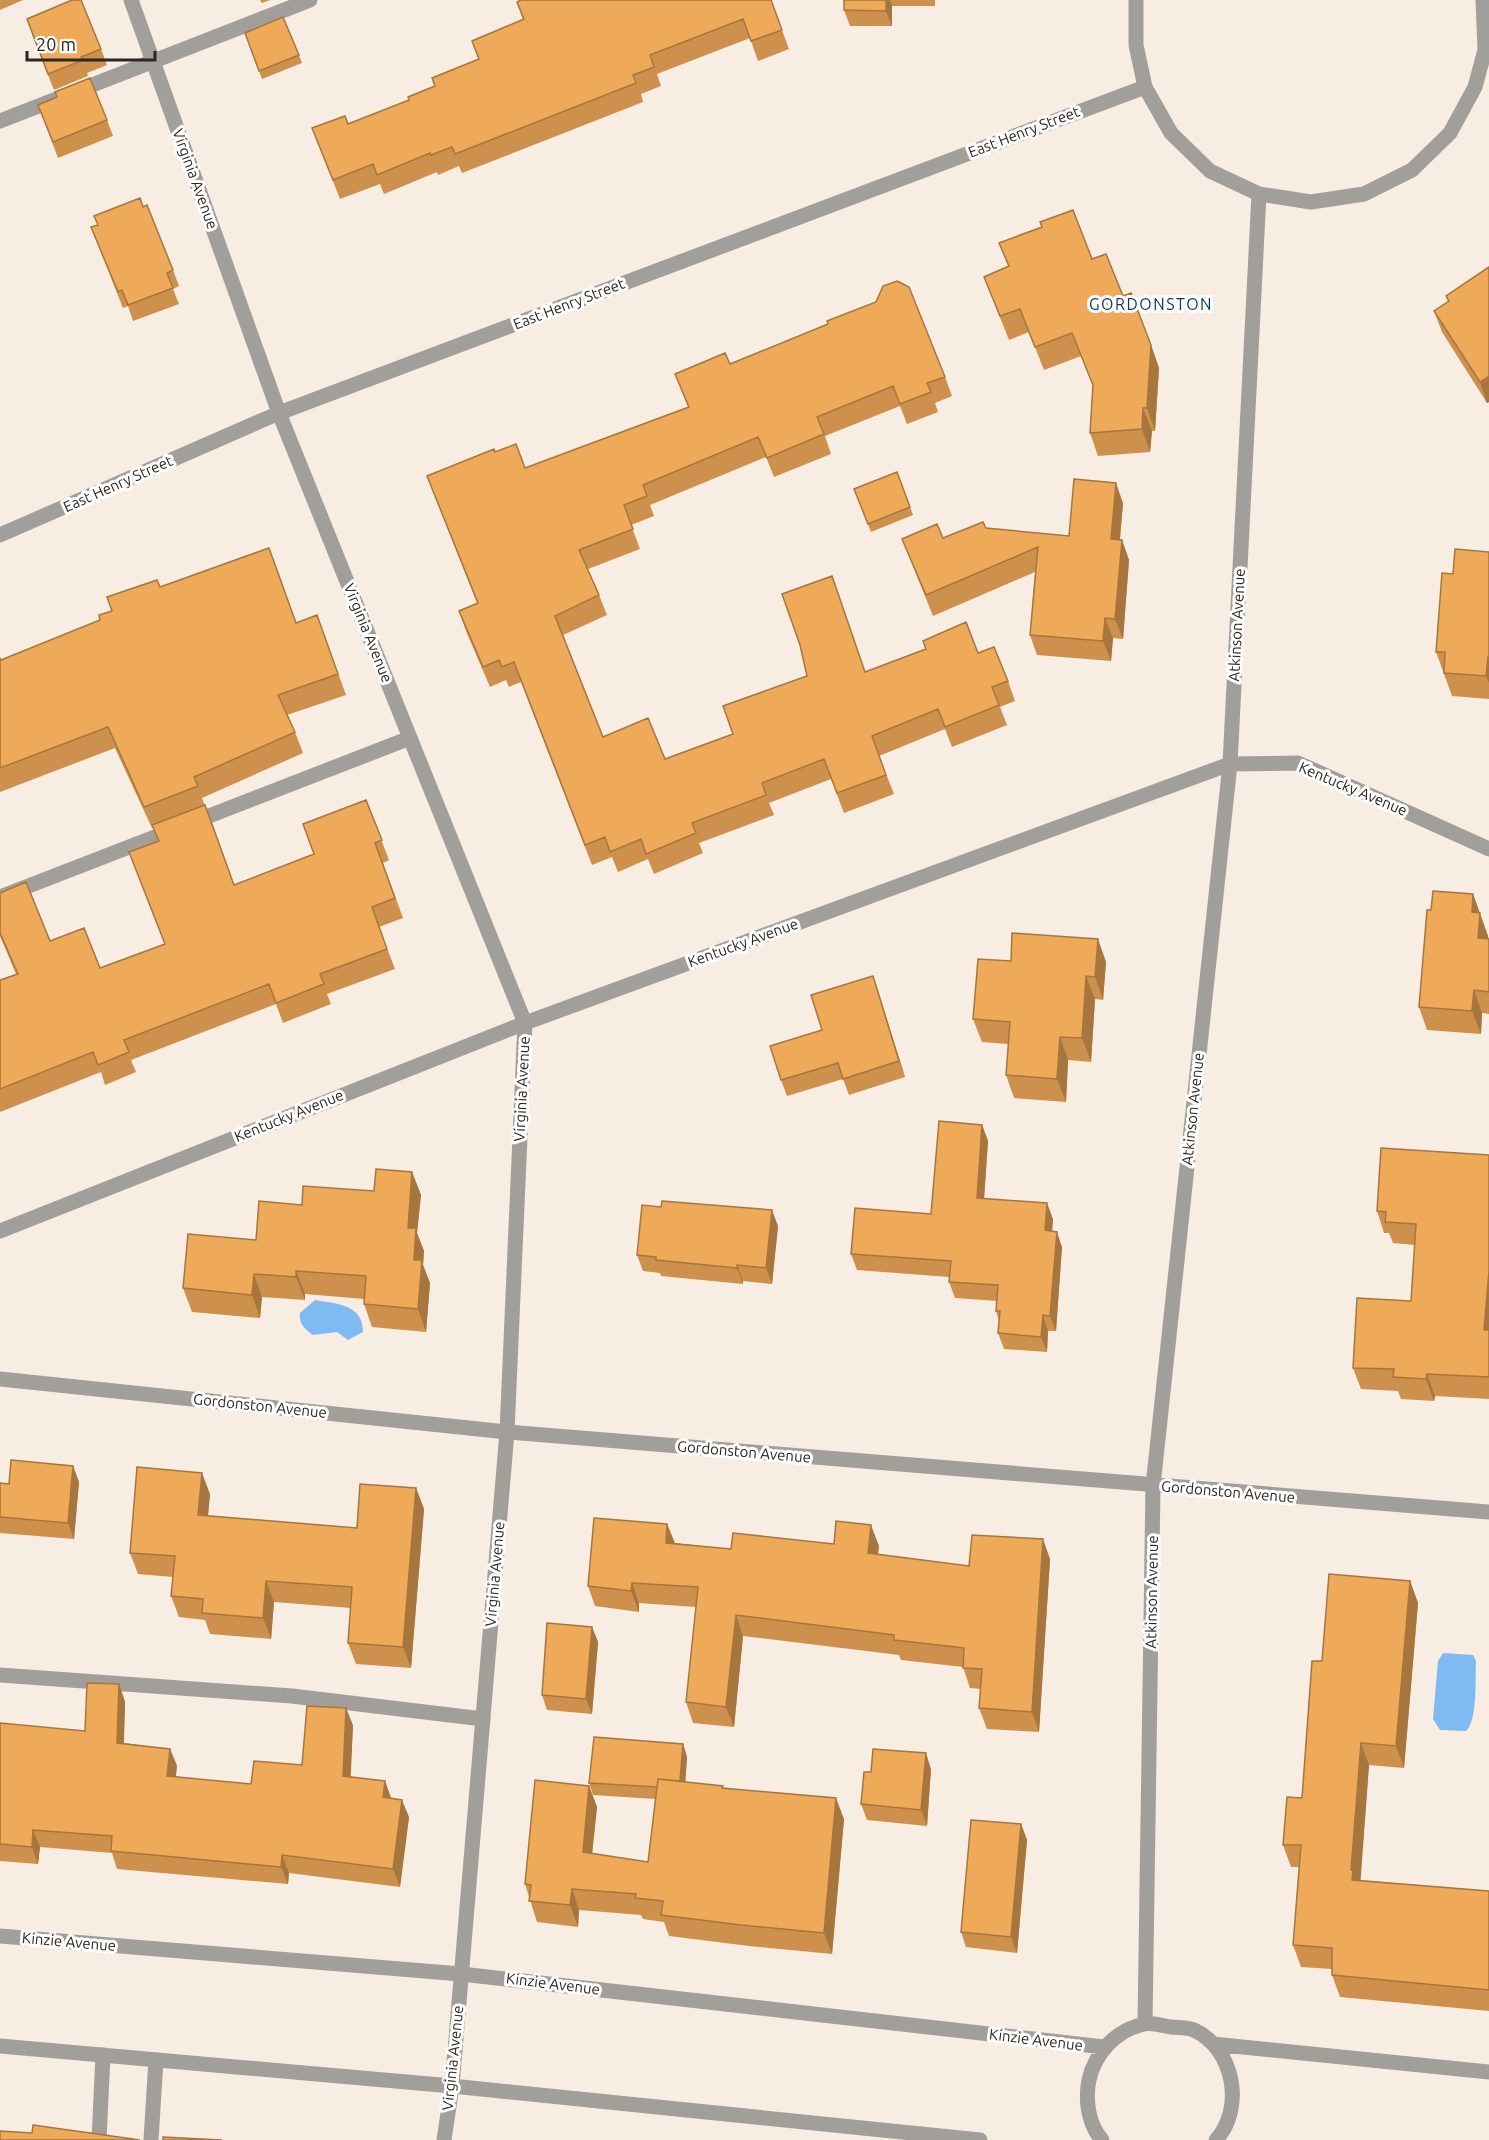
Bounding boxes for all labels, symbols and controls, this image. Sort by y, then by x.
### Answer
scale bar [27,24,154,62]
text: 20 m [36,34,76,54]
street label: East Henry Street [966,102,1082,161]
street label: Virginia Avenue [169,126,221,231]
street label: East Henry Street [511,274,627,333]
district label: GORDONSTON [1089,295,1213,313]
street label: East Henry Street [61,452,175,515]
street label: Atkinson Avenue [1225,568,1248,682]
street label: Virginia Avenue [341,581,396,685]
street label: Kentucky Avenue [1296,758,1410,819]
street label: Kentucky Avenue [685,915,800,970]
street label: Virginia Avenue [510,1036,533,1142]
street label: Atkinson Avenue [1178,1052,1207,1166]
street label: Kentucky Avenue [232,1086,346,1145]
street label: Gordonston Avenue [192,1390,328,1421]
street label: Gordonston Avenue [676,1437,812,1466]
street label: Gordonston Avenue [1160,1477,1296,1506]
street label: Virginia Avenue [481,1521,508,1627]
street label: Atkinson Avenue [1142,1535,1161,1649]
street label: Kinzie Avenue [21,1929,117,1954]
street label: Kinzie Avenue [505,1969,601,1998]
street label: Virginia Avenue [439,2005,466,2111]
street label: Kinzie Avenue [988,2025,1084,2054]

